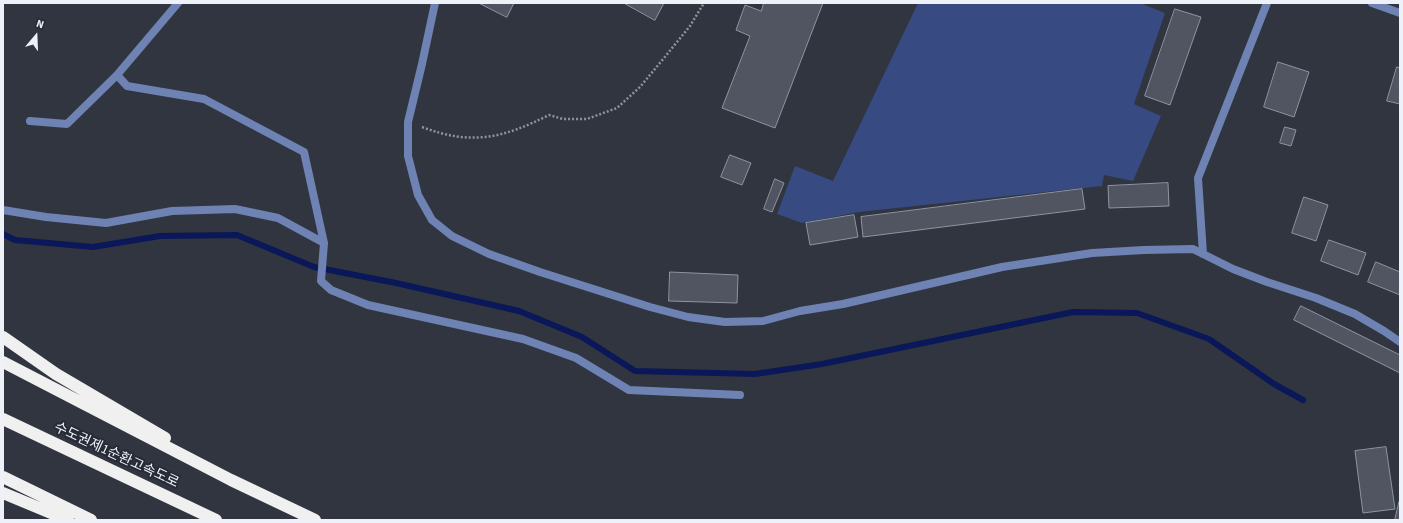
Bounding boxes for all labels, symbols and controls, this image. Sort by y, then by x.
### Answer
north arrow [16,16,56,56]
text: N [34,16,46,32]
street label: 수도권제1순환고속도로 [51,420,181,492]

